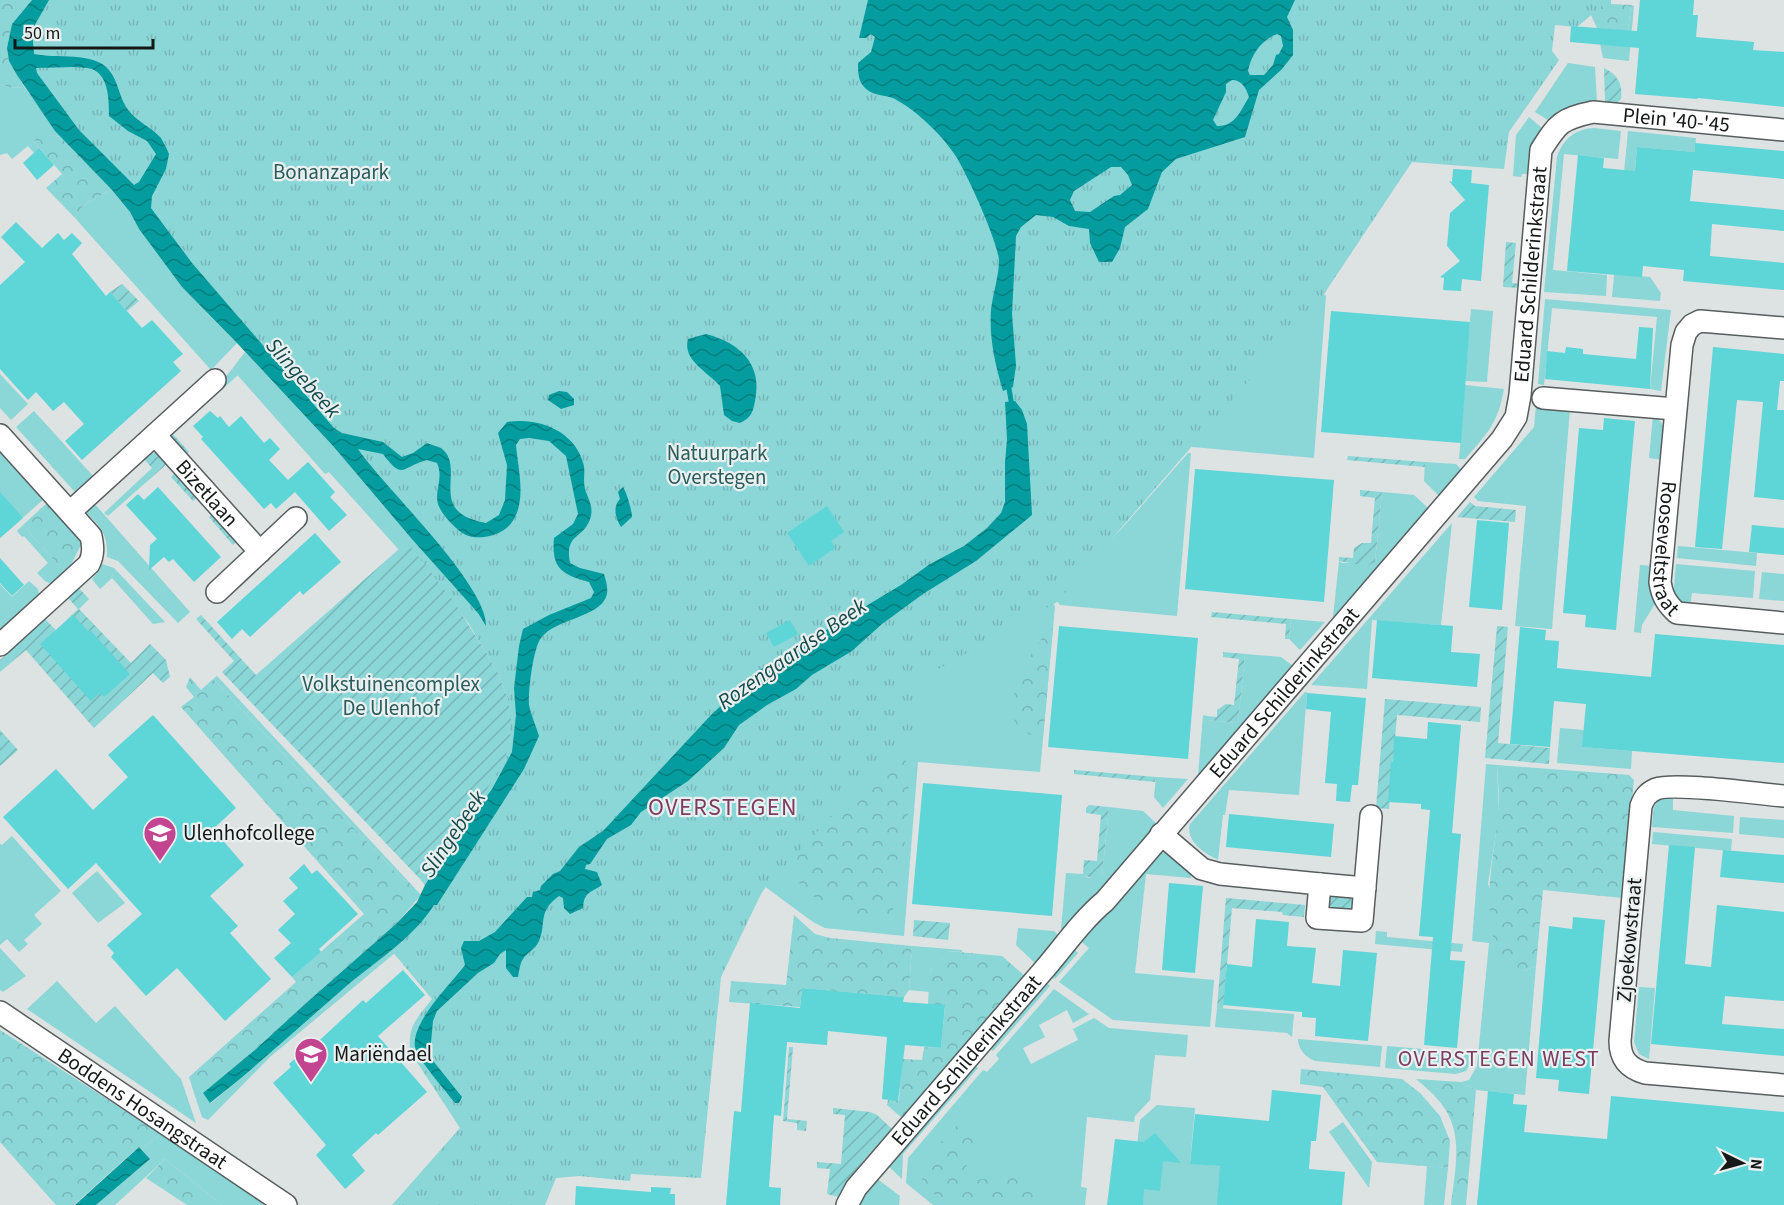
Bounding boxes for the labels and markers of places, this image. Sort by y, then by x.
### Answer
school or university icon: Ulenhofcollege [142,815,178,862]
place label: Ulenhofcollege [183,818,315,848]
school or university icon: Mariëndael [293,1036,329,1083]
place label: Mariëndael [334,1039,432,1069]

